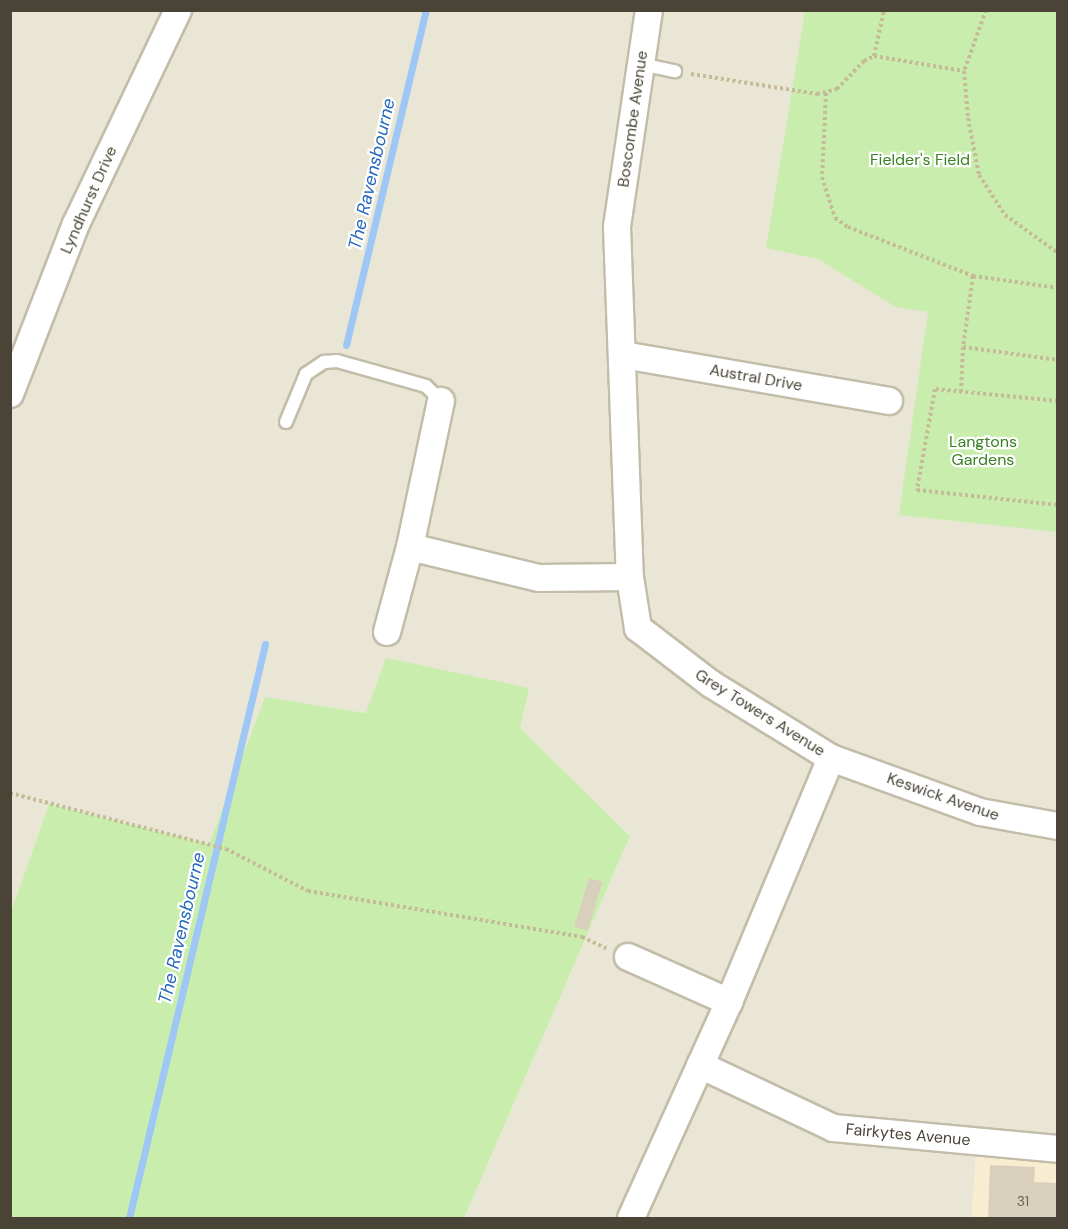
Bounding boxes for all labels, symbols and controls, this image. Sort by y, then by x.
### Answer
street label: Boscombe Avenue [614,49,652,189]
water label: The Ravensbourne [344,96,400,252]
street label: Lyndhurst Drive [57,143,121,257]
park label: Fielder's Field [870,150,970,170]
street label: Austral Drive [708,360,804,396]
park label: Langtons Gardens [949,432,1017,470]
street label: Grey Towers Avenue [691,665,829,761]
street label: Keswick Avenue [884,769,1002,825]
water label: The Ravensbourne [154,850,210,1006]
street label: Fairkytes Avenue [845,1120,971,1150]
house number: 31 [1017,1193,1029,1209]

